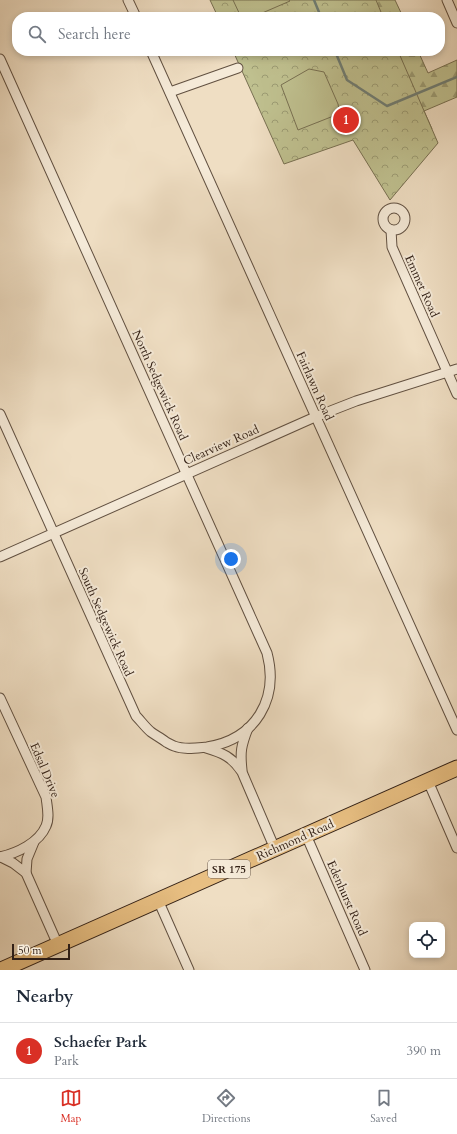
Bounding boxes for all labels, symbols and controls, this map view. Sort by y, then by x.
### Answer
search box [12,12,445,56]
icon: search [26,23,48,45]
text: Search here [58,24,131,44]
pin: 1 [333,105,359,135]
street label: Emmet Road [401,252,443,320]
street label: North Sedgewick Road [128,327,192,443]
street label: Fairlawn Road [293,349,338,424]
street label: Clearview Road [181,421,262,469]
your location [221,549,241,569]
street label: South Sedgewick Road [75,565,137,679]
street label: Edsal Drive [26,740,64,800]
street label: Richmond Road [254,816,337,864]
street label: Edenhurst Road [323,858,371,939]
road number: SR 175 [208,860,250,878]
map controls [409,922,445,958]
button: locate [409,922,445,958]
scale bar [12,942,70,961]
text: 50 m [18,943,42,958]
text: Nearby [16,985,73,1008]
text: Schaefer Park [54,1032,147,1052]
text: 1 [26,1042,32,1060]
text: 390 m [407,1042,441,1060]
text: Park [54,1052,79,1070]
tab: Map [60,1087,82,1126]
tab: Directions [202,1087,250,1126]
tab: Saved [370,1087,397,1126]

